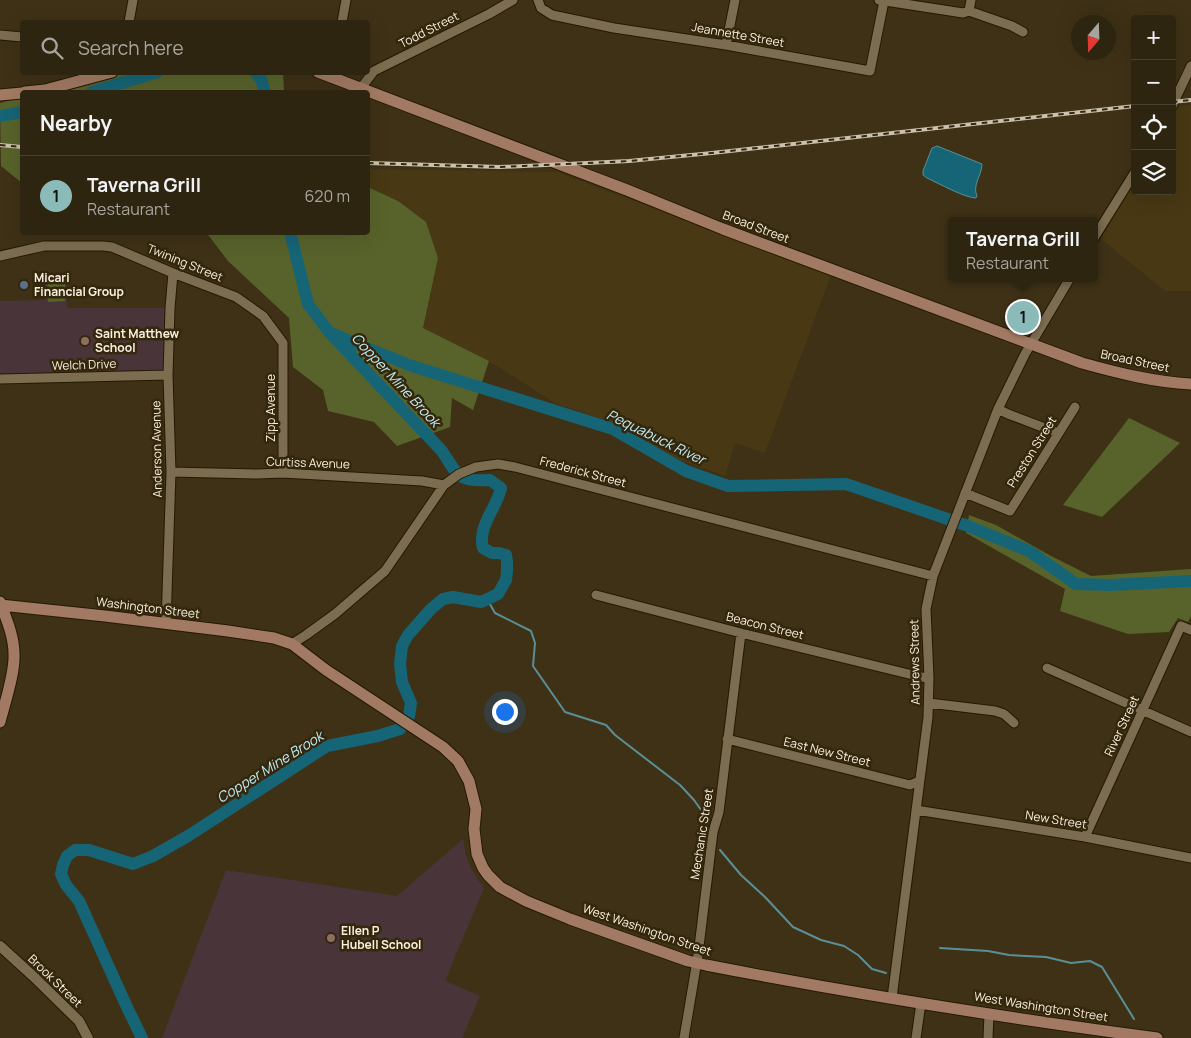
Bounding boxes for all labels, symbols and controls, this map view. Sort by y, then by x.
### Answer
street label: Todd Street [396,7,462,52]
north arrow [1071,15,1116,60]
map controls [1131,15,1176,195]
button: + [1131,15,1176,60]
street label: Jeannette Street [690,18,786,51]
search box [20,20,370,75]
icon: search [38,34,66,62]
text: Search here [78,35,184,61]
button: − [1131,60,1176,105]
button: locate [1131,105,1176,150]
text: Nearby [40,109,112,137]
button: layers [1131,150,1176,195]
text: Taverna Grill [87,172,201,198]
text: 1 [52,185,60,207]
text: 620 m [304,185,350,207]
text: Restaurant [87,198,170,220]
street label: Broad Street [720,206,792,247]
popup [948,217,1098,282]
text: Taverna Grill [966,226,1080,252]
street label: Twining Street [145,240,226,286]
text: Restaurant [966,252,1049,274]
place label: Micari Financial Group [34,269,124,300]
marker: Micari Financial Group [18,279,30,291]
pin: 1 [1007,298,1039,336]
place label: Saint Matthew School [95,325,180,356]
water label: Copper Mine Brook [348,328,446,432]
marker: Saint Matthew School [79,335,91,347]
street label: Broad Street [1099,345,1171,376]
street label: Welch Drive [51,355,117,374]
street label: Zipp Avenue [262,374,279,442]
street label: Anderson Avenue [147,400,166,498]
water label: Pequabuck River [604,405,710,469]
street label: Preston Street [1003,413,1060,491]
street label: Frederick Street [538,452,628,491]
street label: Curtiss Avenue [266,453,350,472]
street label: Washington Street [95,593,201,622]
street label: Beacon Street [725,608,806,643]
street label: Andrews Street [905,619,924,705]
street label: River Street [1100,692,1143,759]
your location [492,699,518,725]
water label: Copper Mine Brook [213,725,328,807]
street label: East New Street [782,733,872,771]
street label: Mechanic Street [686,787,717,881]
street label: New Street [1024,806,1088,833]
street label: West Washington Street [580,899,714,960]
place label: Ellen P Hubell School [341,922,421,953]
marker: Ellen P Hubell School [325,932,337,944]
street label: Brook Street [24,950,86,1011]
street label: West Washington Street [973,988,1109,1026]

